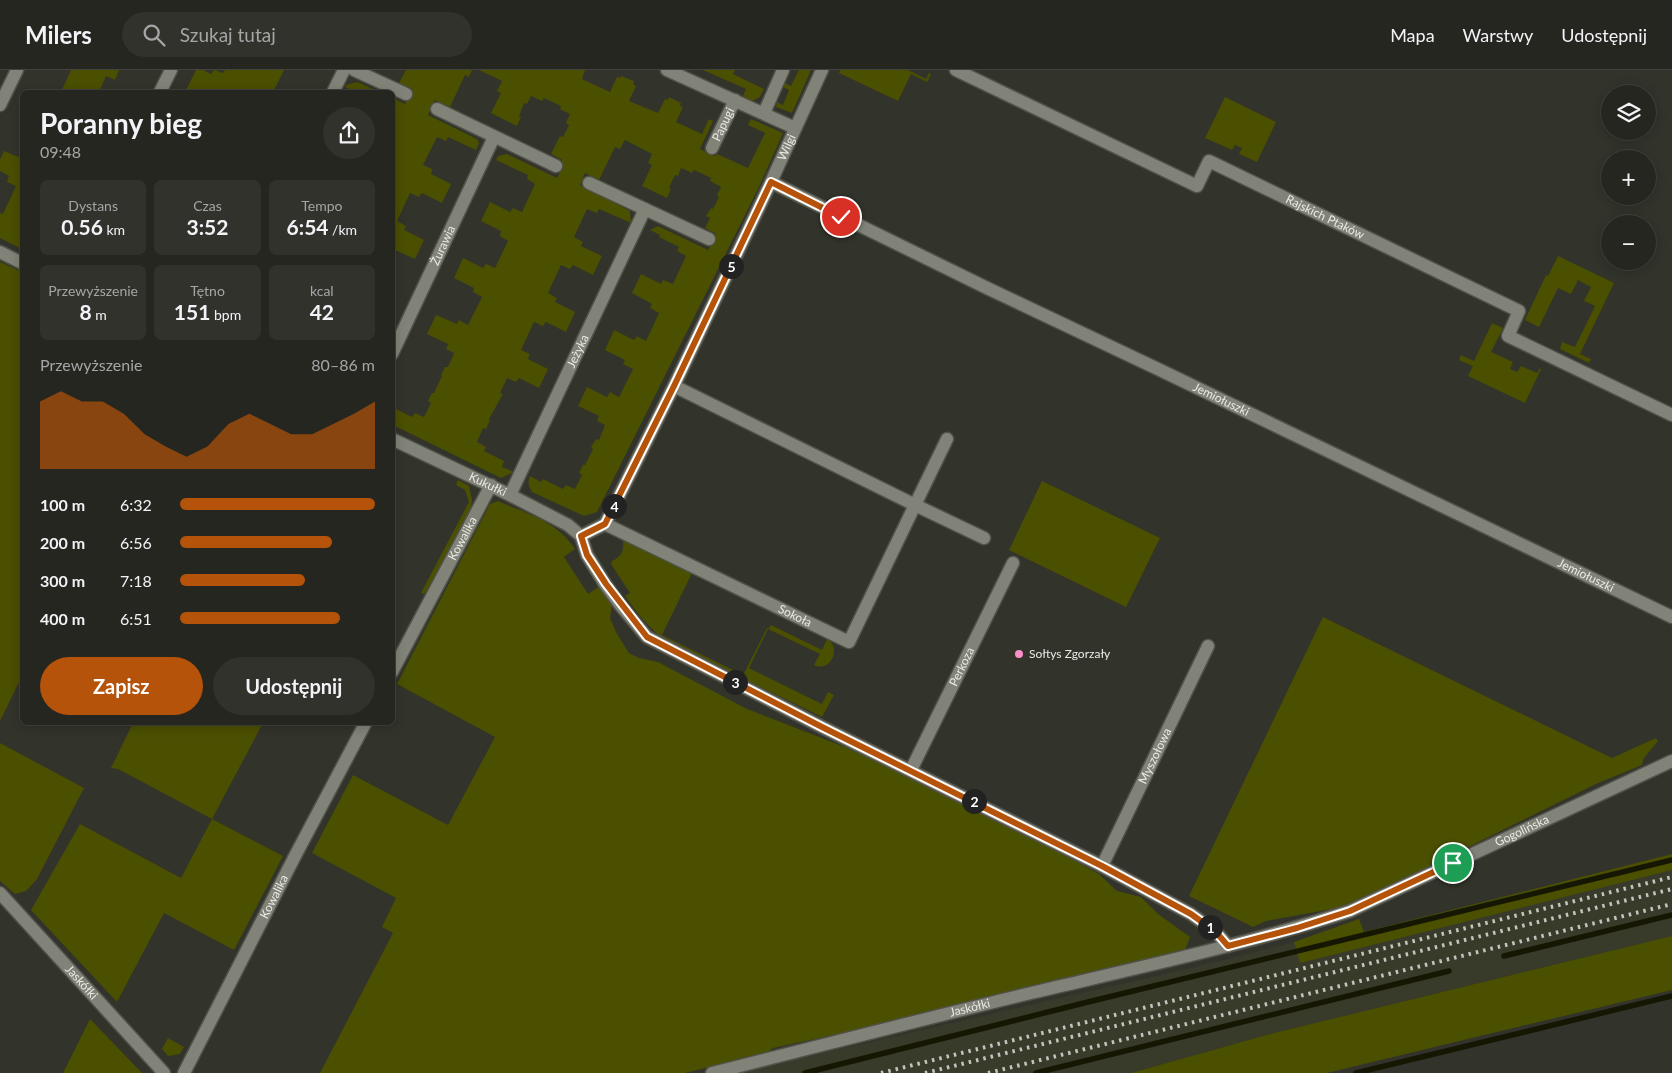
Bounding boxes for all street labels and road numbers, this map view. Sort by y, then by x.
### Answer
street label: Papugi [708,105,737,144]
street label: Wilgi [774,132,799,163]
street label: Rajskich Ptaków [1283,191,1367,242]
street label: Żurawia [427,223,458,267]
street label: Jeżyka [563,332,592,370]
street label: Jemiołuszki [1191,379,1252,419]
street label: Kukułki [467,469,509,499]
street label: Kowalika [445,514,480,563]
street label: Jemiołuszki [1556,555,1617,595]
street label: Sokoła [776,601,814,630]
street label: Perkoza [945,645,977,689]
street label: Myszołowa [1135,725,1174,786]
street label: Gogolińska [1492,811,1551,850]
street label: Kowalika [256,872,291,921]
street label: Jaskółki [62,962,101,1003]
street label: Jaskółki [948,995,992,1020]

